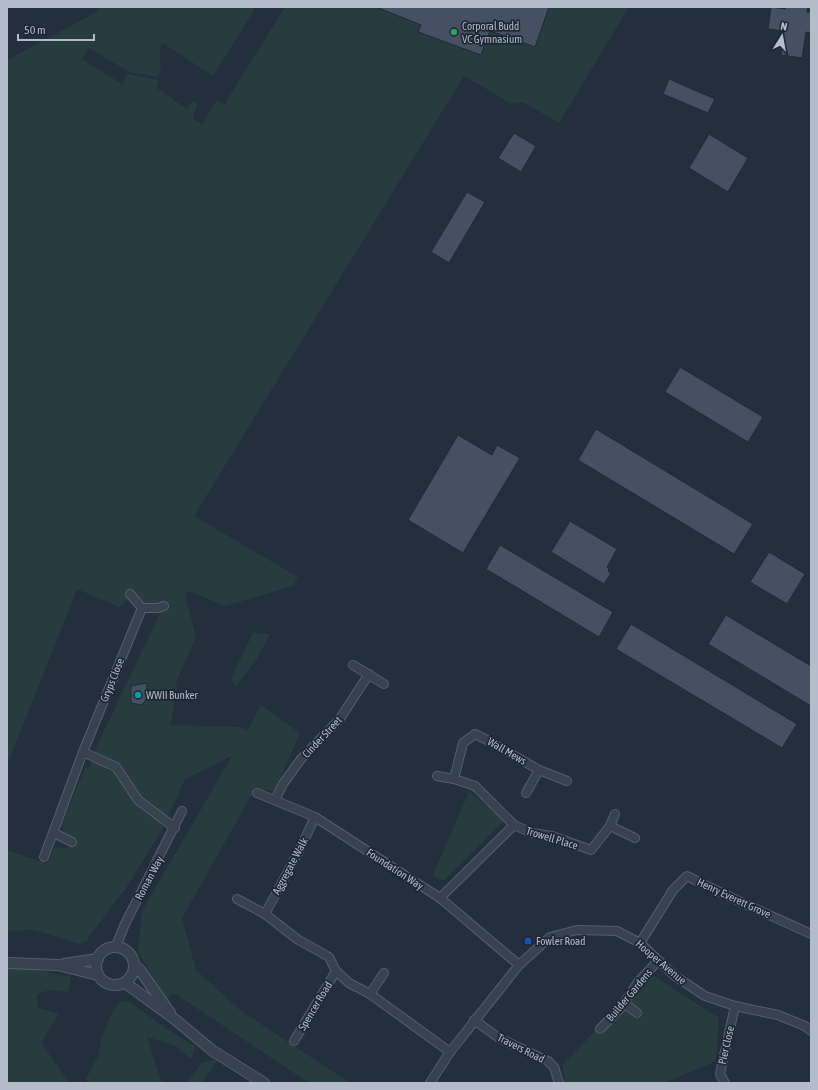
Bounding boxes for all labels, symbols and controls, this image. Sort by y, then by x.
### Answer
scale bar [18,16,94,42]
north arrow [762,16,802,56]
place label: Corporal Budd VC Gymnasium [462,20,522,45]
text: N [780,20,788,33]
text: 50 m [24,23,46,37]
marker: Corporal Budd VC Gymnasium [449,27,459,37]
street label: Gryps Close [98,656,126,704]
place label: WWII Bunker [146,689,199,701]
marker: WWII Bunker [133,690,143,700]
street label: Cinder Street [300,714,344,760]
street label: Wall Mews [485,735,529,767]
street label: Trowell Place [525,824,579,852]
street label: Aggregate Walk [270,835,310,896]
street label: Foundation Way [364,846,426,892]
street label: Roman Way [132,854,166,902]
street label: Henry Everett Grove [695,876,773,920]
place label: Fowler Road [536,935,585,947]
marker: Fowler Road [523,936,533,946]
street label: Hooper Avenue [633,937,689,987]
street label: Builder Gardens [604,966,654,1024]
street label: Spencer Road [296,979,334,1033]
street label: Pier Close [716,1025,736,1065]
street label: Travers Road [495,1031,547,1065]

